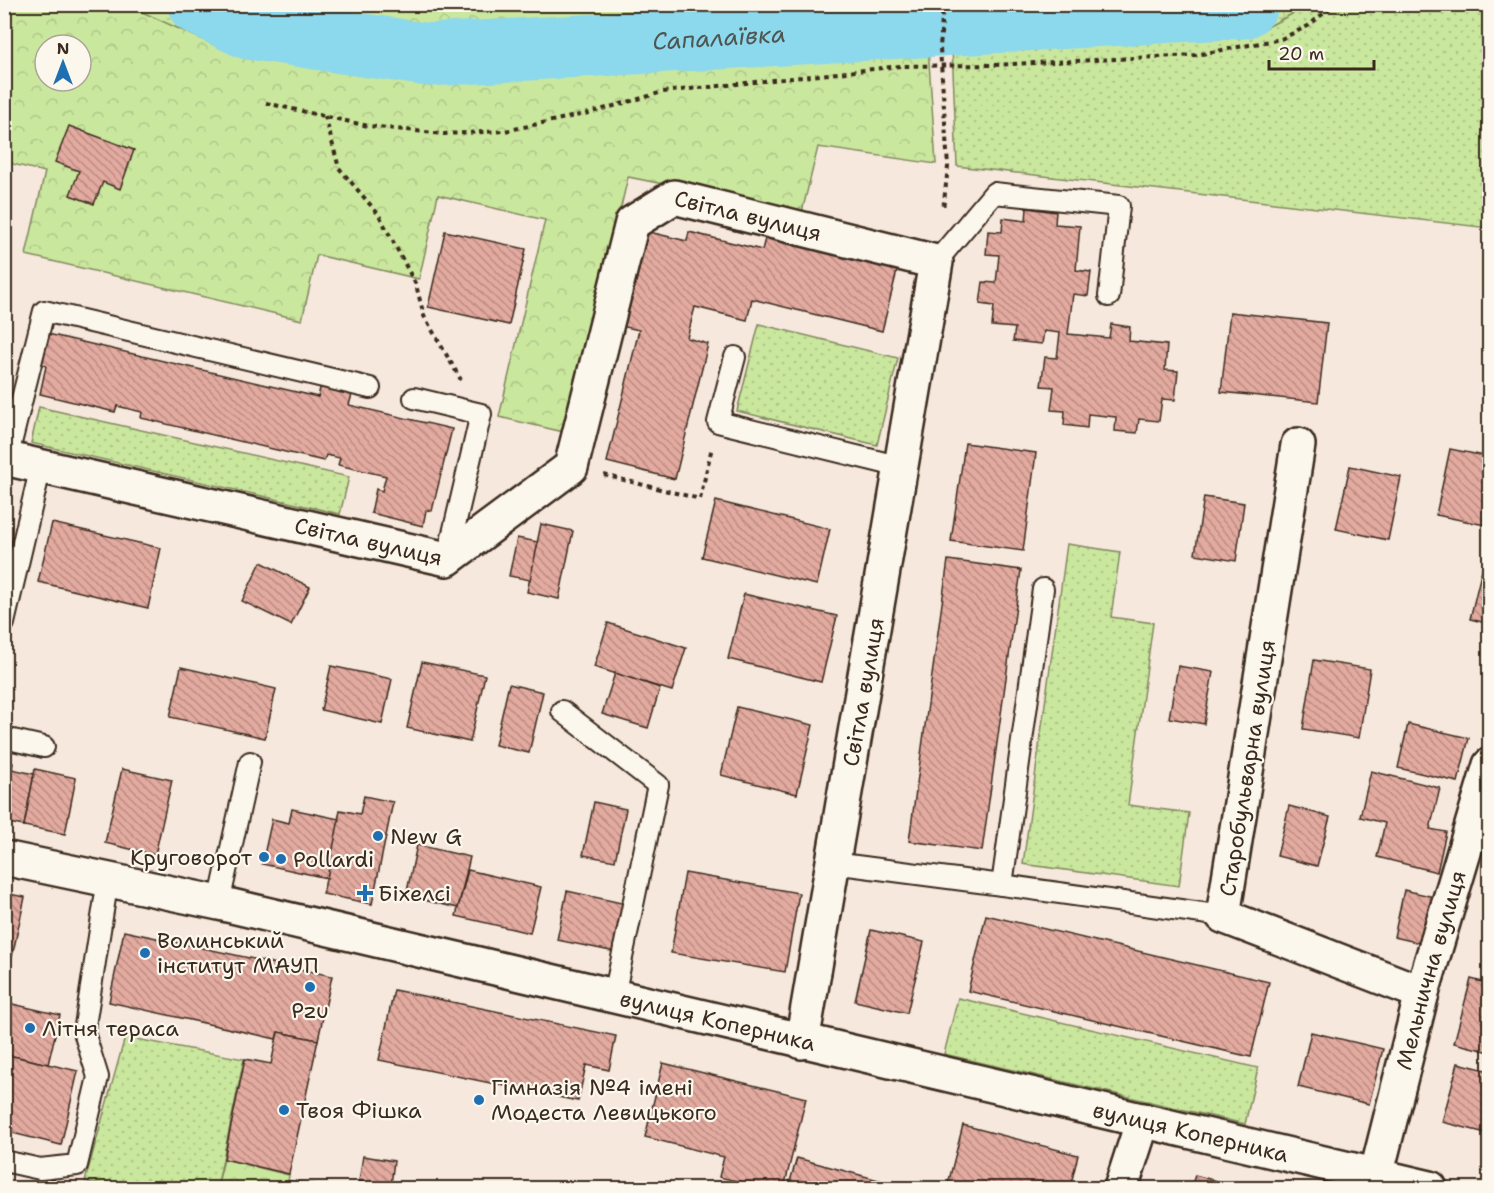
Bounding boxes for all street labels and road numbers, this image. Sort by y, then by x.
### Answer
street label: Світла вулиця [671,184,825,248]
street label: Світла вулиця [292,511,445,573]
street label: Світла вулиця [836,615,891,769]
street label: Старобульварна вулиця [1213,638,1282,899]
street label: Мельнична вулиця [1389,867,1473,1073]
street label: вулиця Коперника [617,984,819,1058]
street label: вулиця Коперника [1090,1095,1292,1169]

